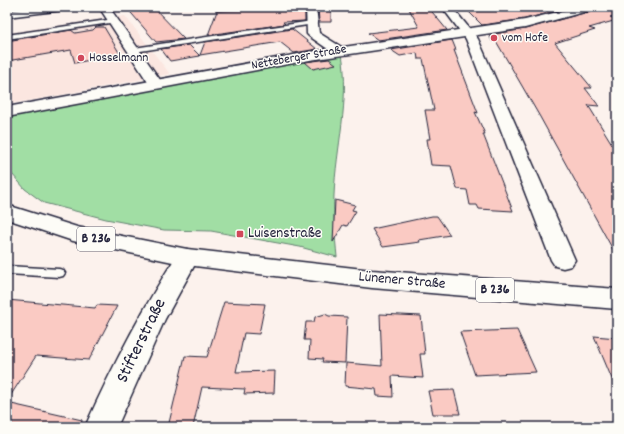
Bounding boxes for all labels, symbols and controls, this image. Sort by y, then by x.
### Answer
place label: vom Hofe [502,29,548,48]
marker: vom Hofe [489,33,499,43]
street label: Netteberger Straße [250,40,348,76]
place label: Hosselmann [89,49,148,68]
marker: Hosselmann [76,53,86,63]
place label: Luisenstraße [248,223,322,245]
road number: B 236 [77,227,115,251]
marker: Luisenstraße [235,229,245,239]
street label: Lünener Straße [358,266,447,296]
road number: B 236 [476,278,514,302]
street label: Stifterstraße [111,294,173,387]

